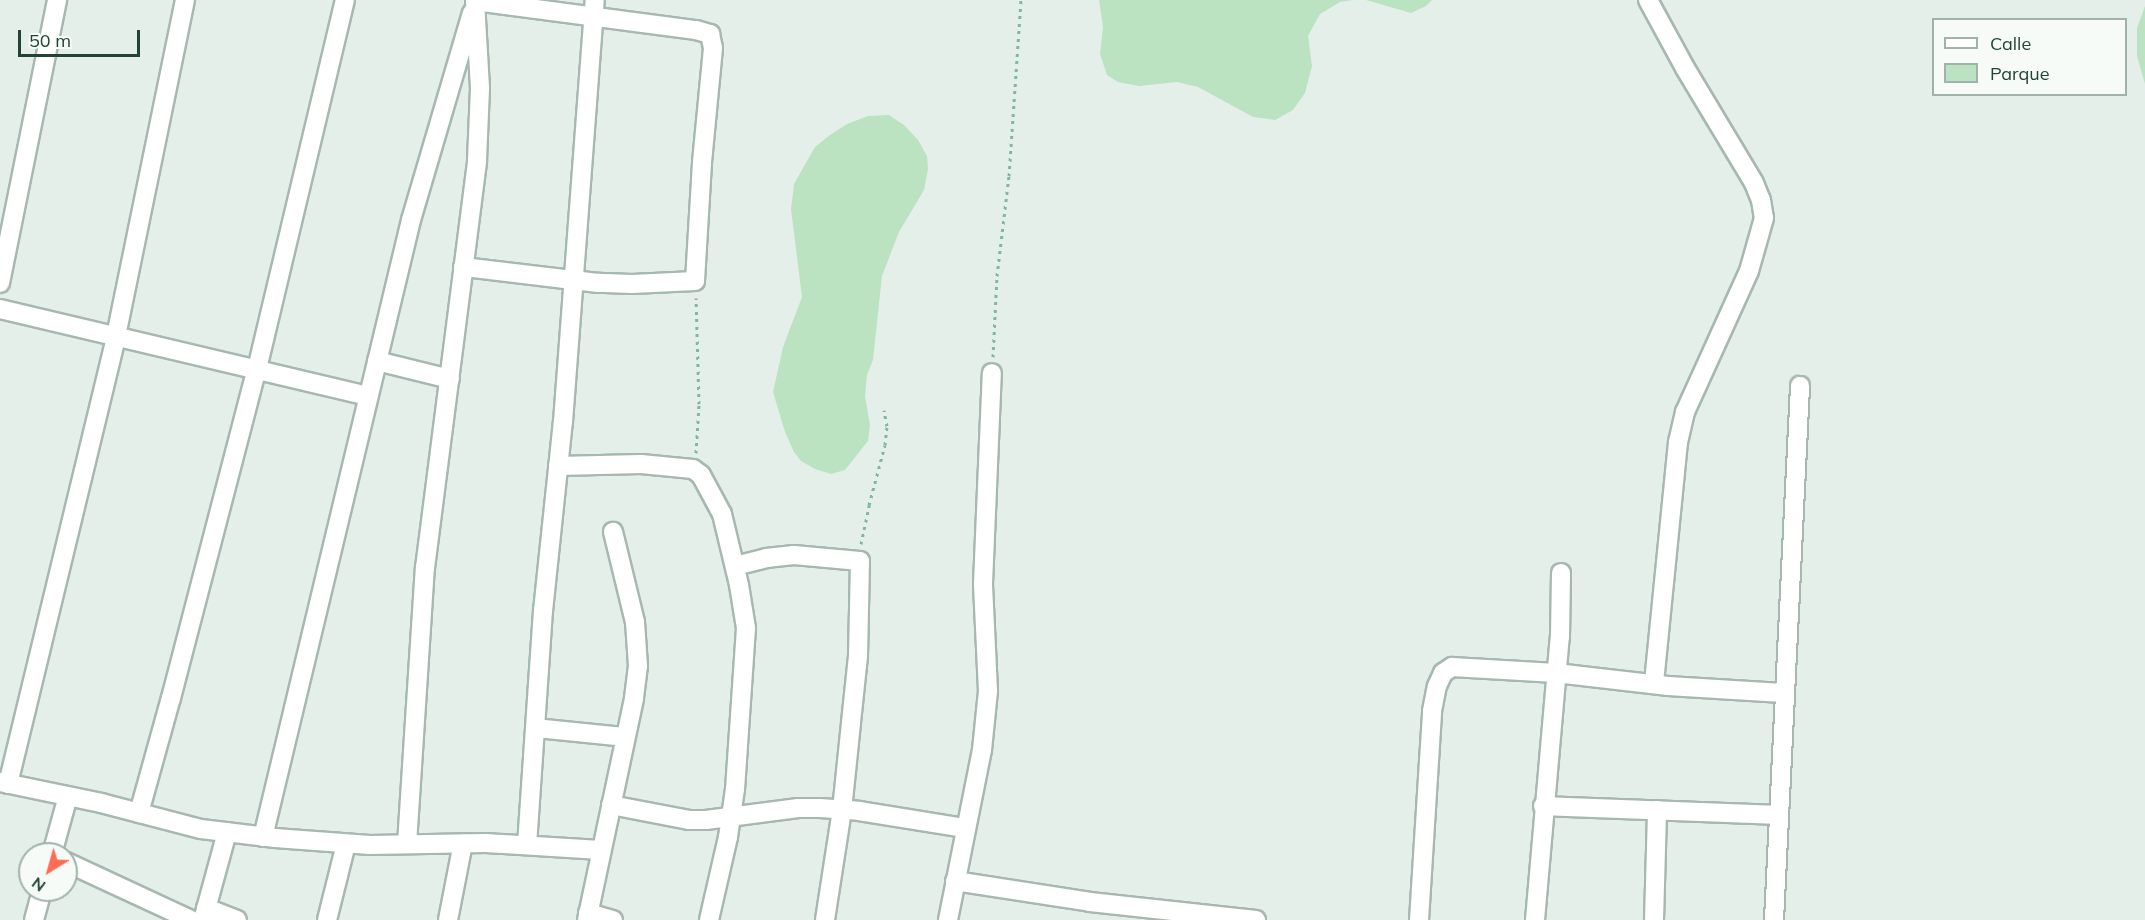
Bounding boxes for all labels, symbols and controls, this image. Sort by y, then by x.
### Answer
scale bar [21,18,142,56]
legend [1932,18,2127,96]
text: 50 m [29,29,71,52]
text: Calle [1990,32,2031,55]
text: Parque [1990,62,2049,85]
north arrow [18,842,78,902]
text: N [28,873,49,896]

